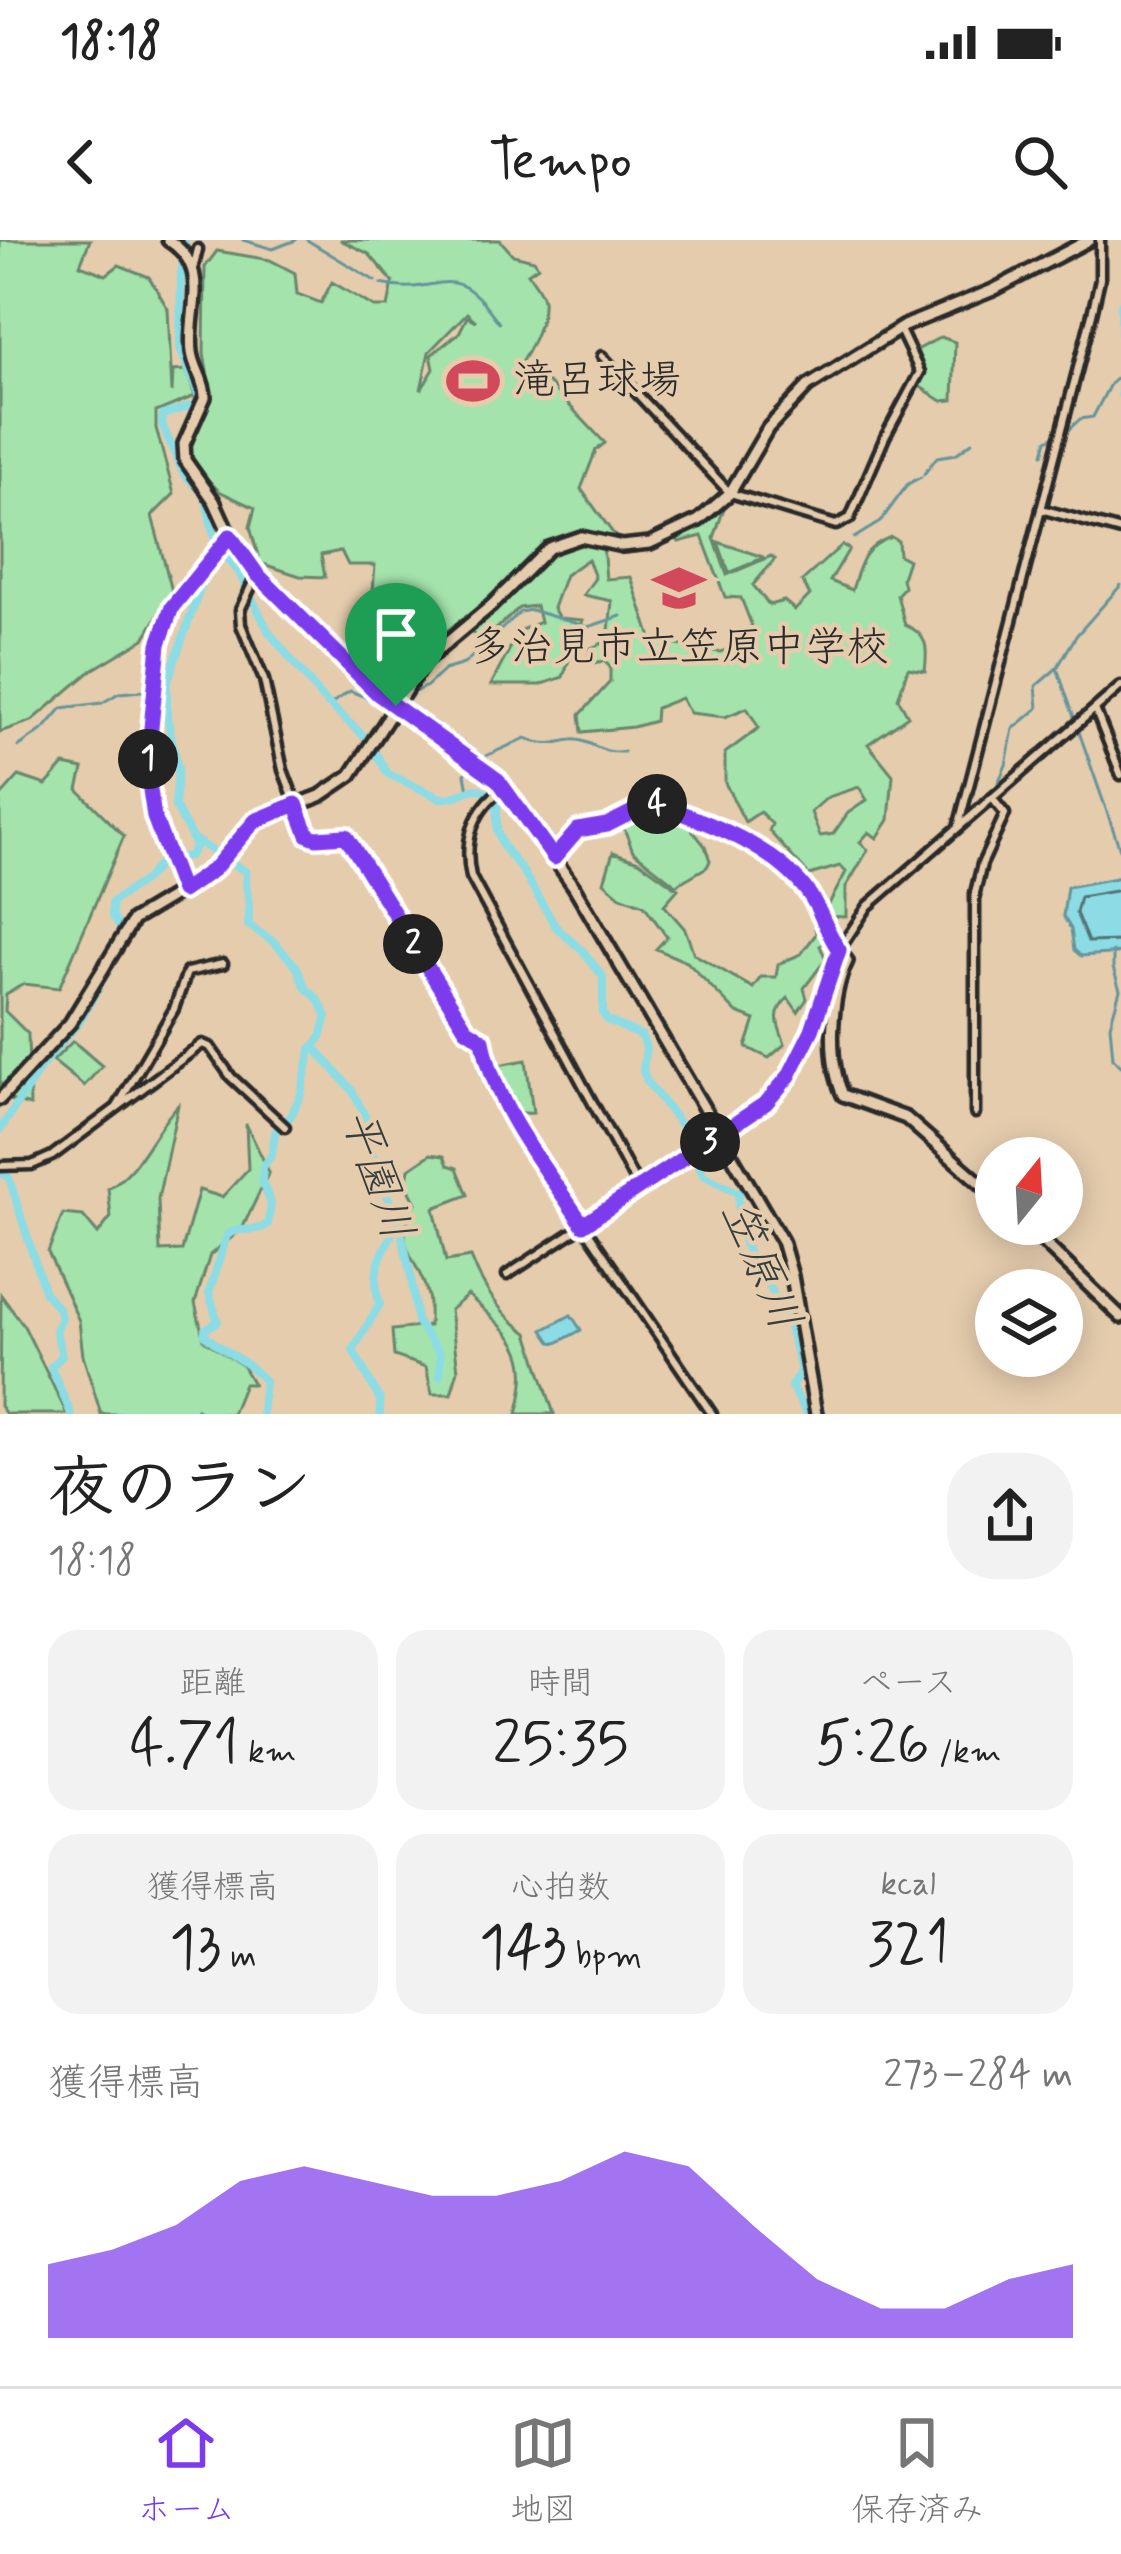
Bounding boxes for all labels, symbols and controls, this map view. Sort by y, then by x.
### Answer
text: 18:18 [60,13,162,72]
text: Tempo [489,127,632,198]
icon: back [48,129,114,195]
icon: search [1007,129,1073,195]
sports icon: 滝呂球場 [444,352,502,410]
place label: 滝呂球場 [513,354,681,409]
school or university icon: 多治見市立笠原中学校 [650,559,708,617]
pin [345,583,447,706]
icon: arrive [363,601,429,667]
place label: 多治見市立笠原中学校 [469,621,889,676]
pin: 1 [118,729,178,789]
text: 1 [141,737,155,781]
pin: 4 [627,774,687,834]
text: 4 [647,782,667,826]
pin: 2 [383,914,443,974]
text: 2 [405,922,421,966]
water label: 平園川 [326,1102,426,1248]
pin: 3 [680,1112,740,1172]
text: 3 [703,1120,717,1164]
north arrow [975,1137,1083,1245]
map controls [975,1137,1083,1377]
water label: 笠原川 [706,1192,814,1340]
button: layers [975,1269,1083,1377]
text: 夜のラン [48,1448,312,1534]
button: share [947,1453,1073,1579]
text: 18:18 [48,1536,136,1587]
text: 距離 [180,1662,246,1706]
text: 時間 [527,1662,593,1706]
text: ペース [860,1662,957,1706]
text: 4.71 [129,1706,239,1785]
text: 25:35 [492,1706,629,1785]
text: 5:26 [815,1706,930,1785]
text: km [239,1731,296,1775]
text: /km [930,1731,1001,1775]
text: kcal [880,1863,936,1907]
text: 獲得標高 [147,1866,279,1910]
text: 心拍数 [511,1866,610,1910]
text: 321 [867,1907,949,1986]
text: 13 [169,1910,221,1989]
text: 143 [479,1910,567,1989]
text: m [221,1935,257,1979]
text: bpm [567,1935,642,1979]
text: 273–284 m [883,2050,1073,2101]
text: 獲得標高 [48,2059,204,2110]
tab: ホーム [138,2410,235,2533]
tab: 地図 [510,2410,576,2533]
tab: 保存済み [851,2410,983,2533]

